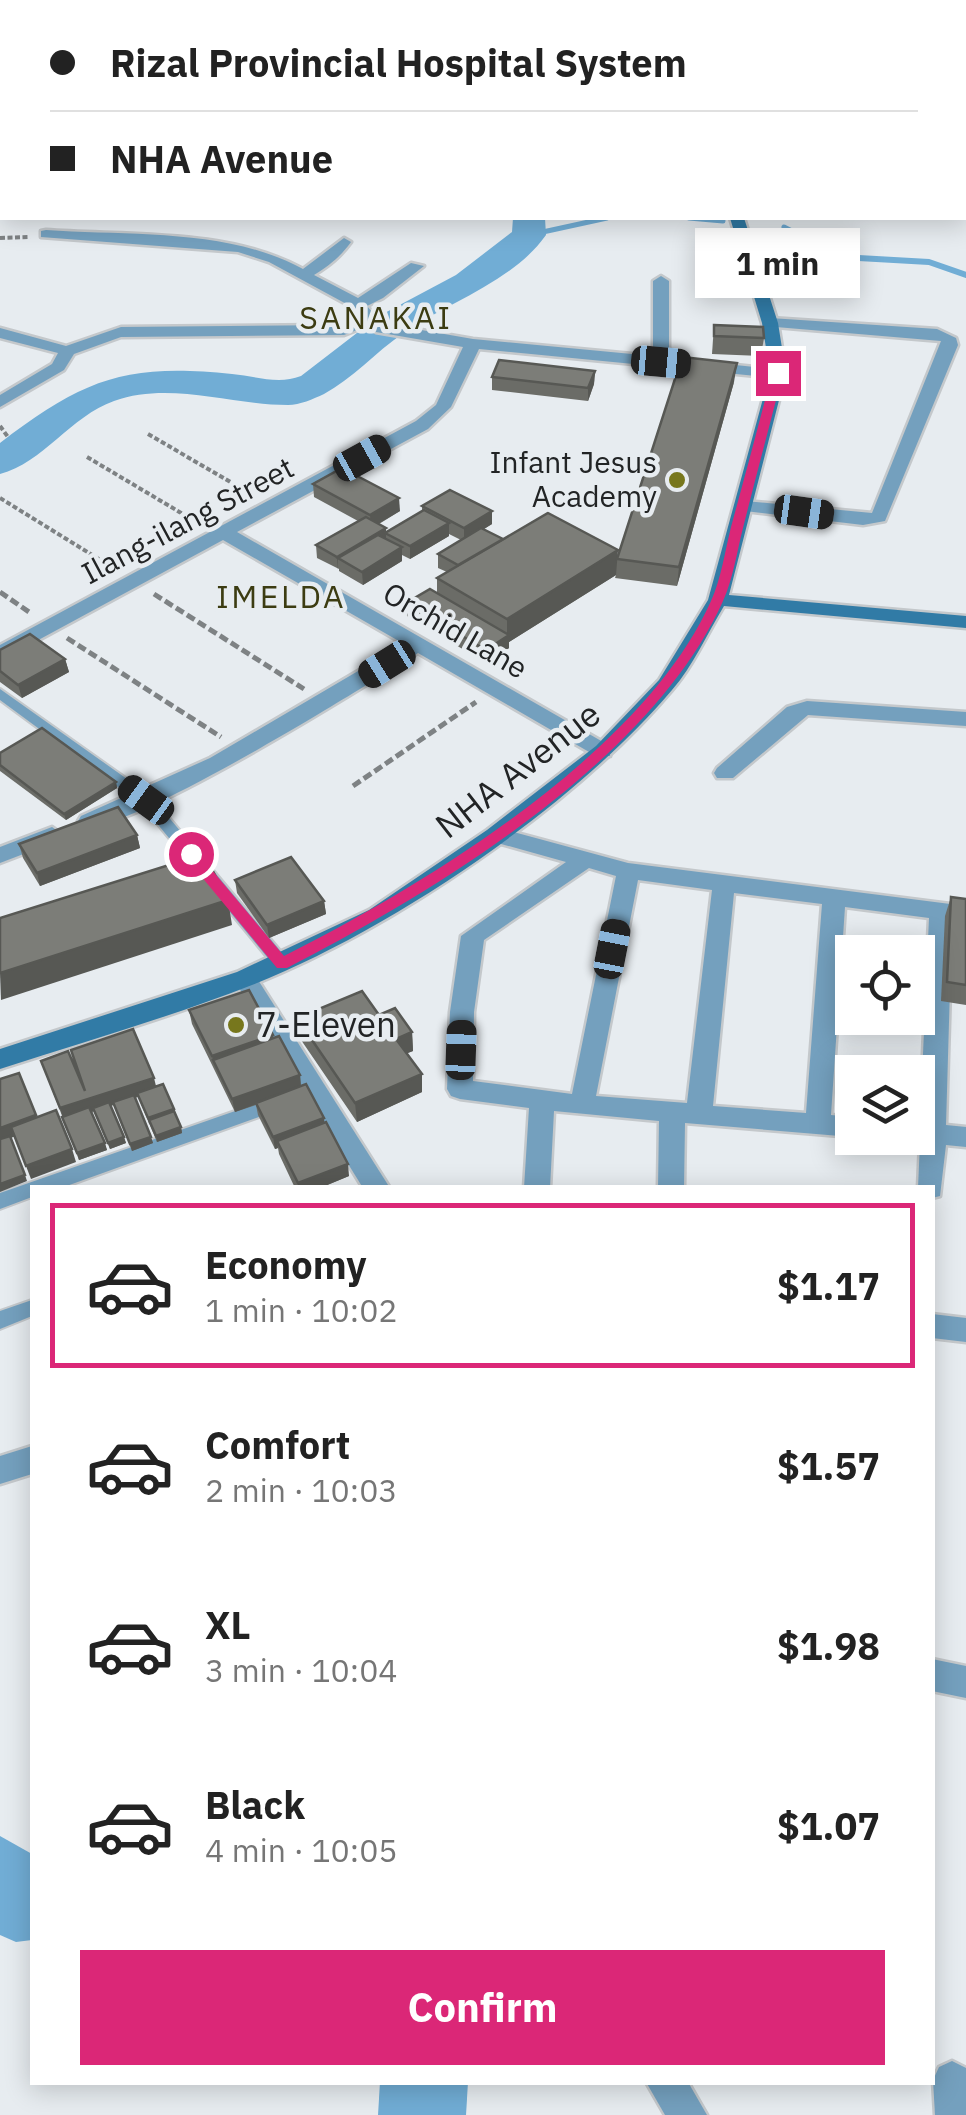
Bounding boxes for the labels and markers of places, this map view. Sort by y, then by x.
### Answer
place label: Infant Jesus Academy [490,442,657,515]
marker: Infant Jesus Academy [666,469,688,491]
place label: 7-Eleven [256,1001,396,1047]
marker: 7-Eleven [225,1014,247,1036]

